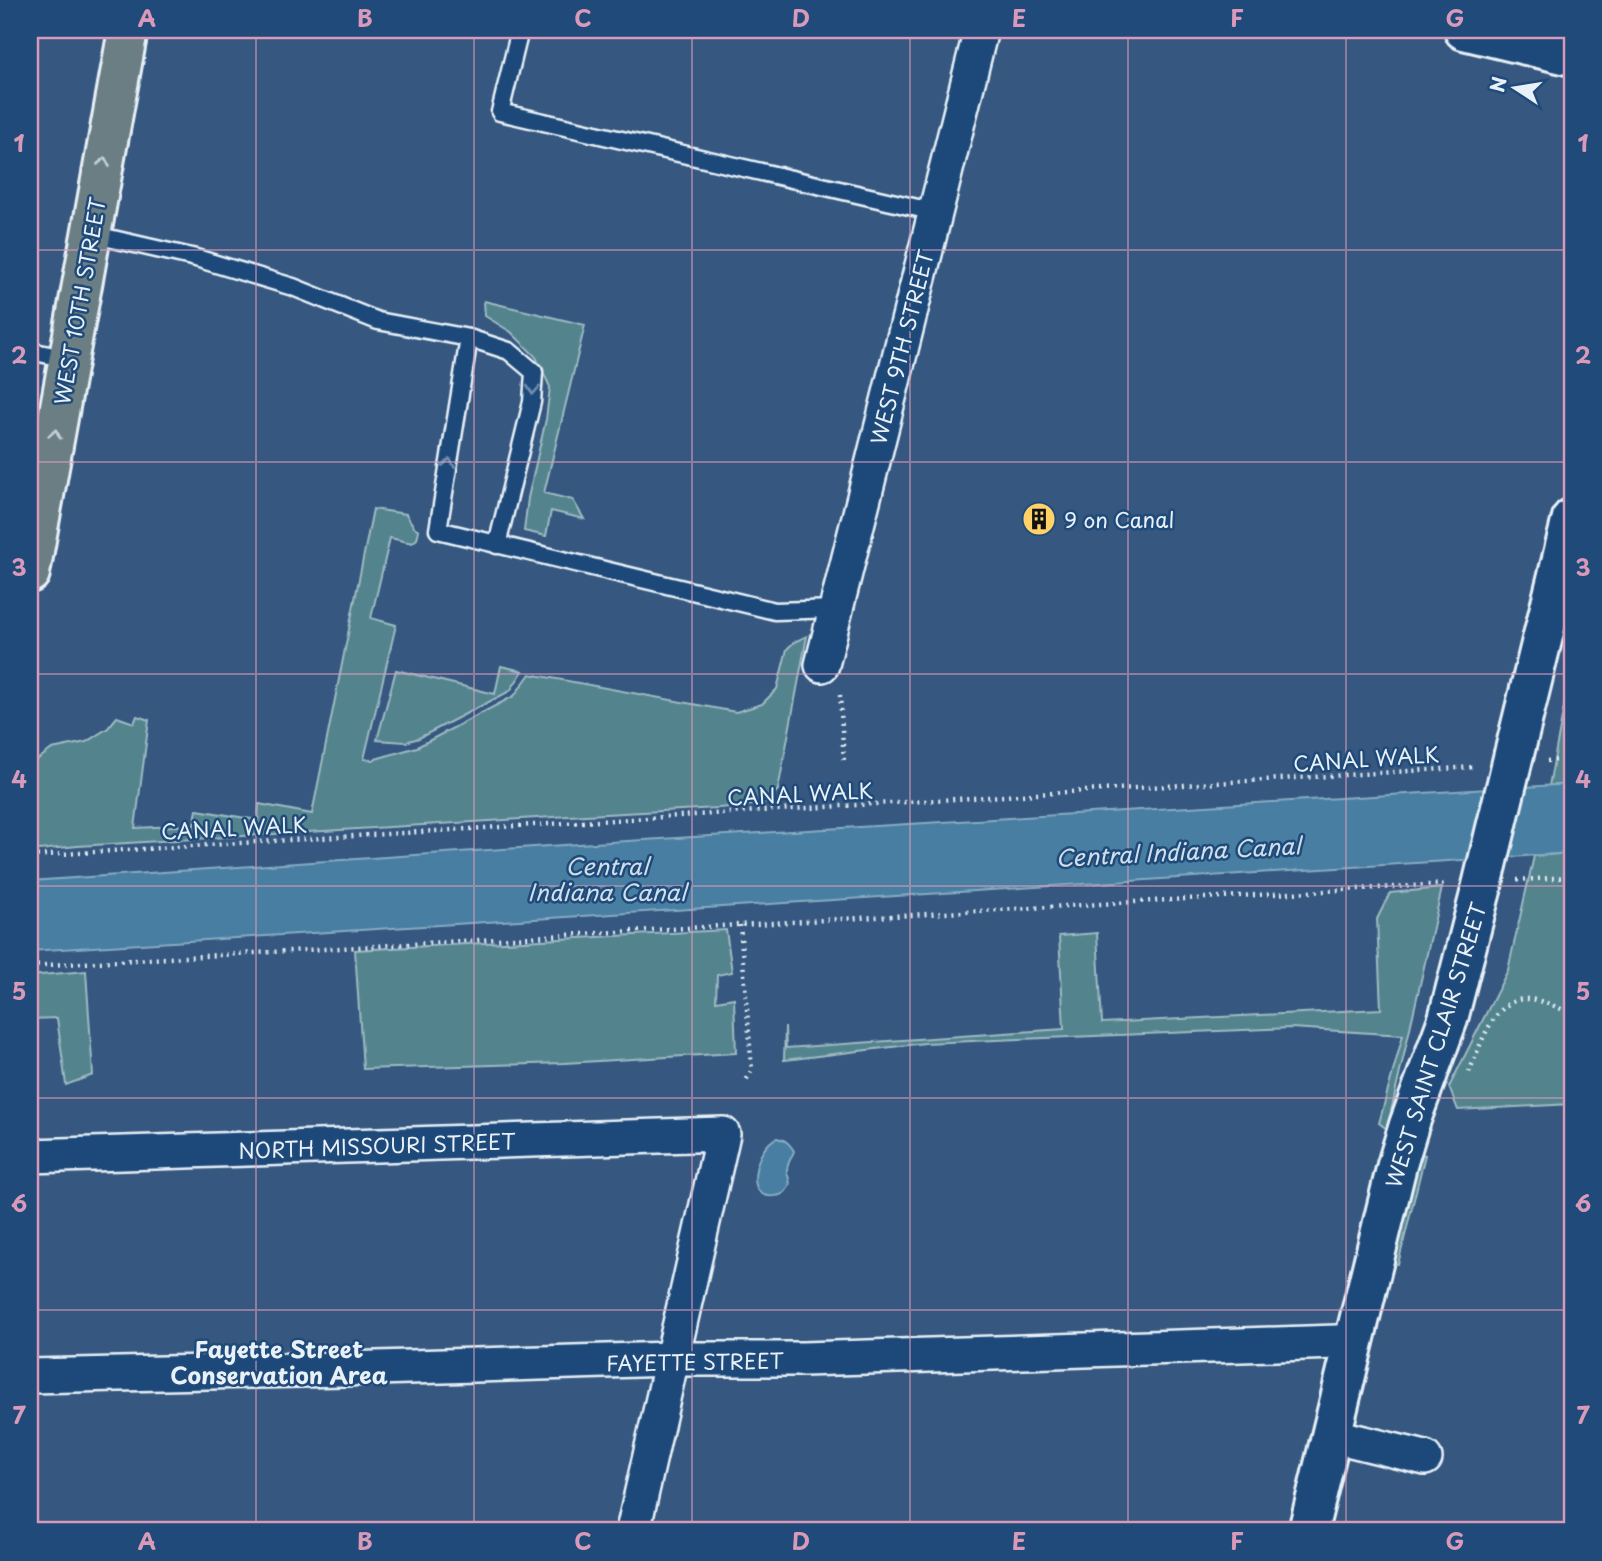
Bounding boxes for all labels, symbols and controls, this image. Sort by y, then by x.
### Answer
text: A [138,0,156,35]
text: B [357,0,373,35]
text: C [574,0,592,35]
text: D [792,0,810,35]
text: E [1012,0,1026,35]
text: F [1230,0,1244,35]
text: G [1446,0,1464,35]
north arrow [1480,52,1550,122]
text: N [1482,74,1513,95]
text: 1 [14,125,25,160]
text: 1 [1578,125,1589,160]
one-way arrow [95,156,110,168]
street label: WEST 10TH STREET [45,194,113,407]
street label: WEST 9TH STREET [861,246,941,448]
text: 2 [11,337,27,372]
text: 2 [1575,337,1591,372]
one-way arrow [526,385,541,396]
one-way arrow [47,428,62,440]
one-way arrow [441,457,456,469]
building icon: 9 on Canal [1020,500,1058,538]
place label: 9 on Canal [1064,503,1174,535]
text: 3 [11,549,27,584]
text: 3 [1575,549,1591,584]
street label: CANAL WALK [1292,737,1440,779]
text: 4 [11,761,27,796]
text: 4 [1575,761,1591,796]
street label: CANAL WALK [726,773,874,813]
street label: CANAL WALK [160,807,308,847]
water label: Central Indiana Canal [1055,827,1305,875]
water label: Central Indiana Canal [528,848,690,909]
street label: WEST SAINT CLAIR STREET [1376,898,1494,1191]
text: 5 [12,973,26,1008]
text: 5 [1576,973,1590,1008]
street label: NORTH MISSOURI STREET [238,1124,517,1166]
text: 6 [11,1185,27,1220]
text: 6 [1575,1185,1591,1220]
district label: Fayette Street Conservation Area [170,1331,388,1392]
street label: FAYETTE STREET [606,1343,785,1379]
text: 7 [12,1397,26,1432]
text: 7 [1576,1397,1590,1432]
text: A [138,1523,156,1558]
text: B [357,1523,373,1558]
text: C [574,1523,592,1558]
text: D [792,1523,810,1558]
text: E [1012,1523,1026,1558]
text: F [1230,1523,1244,1558]
text: G [1446,1523,1464,1558]

